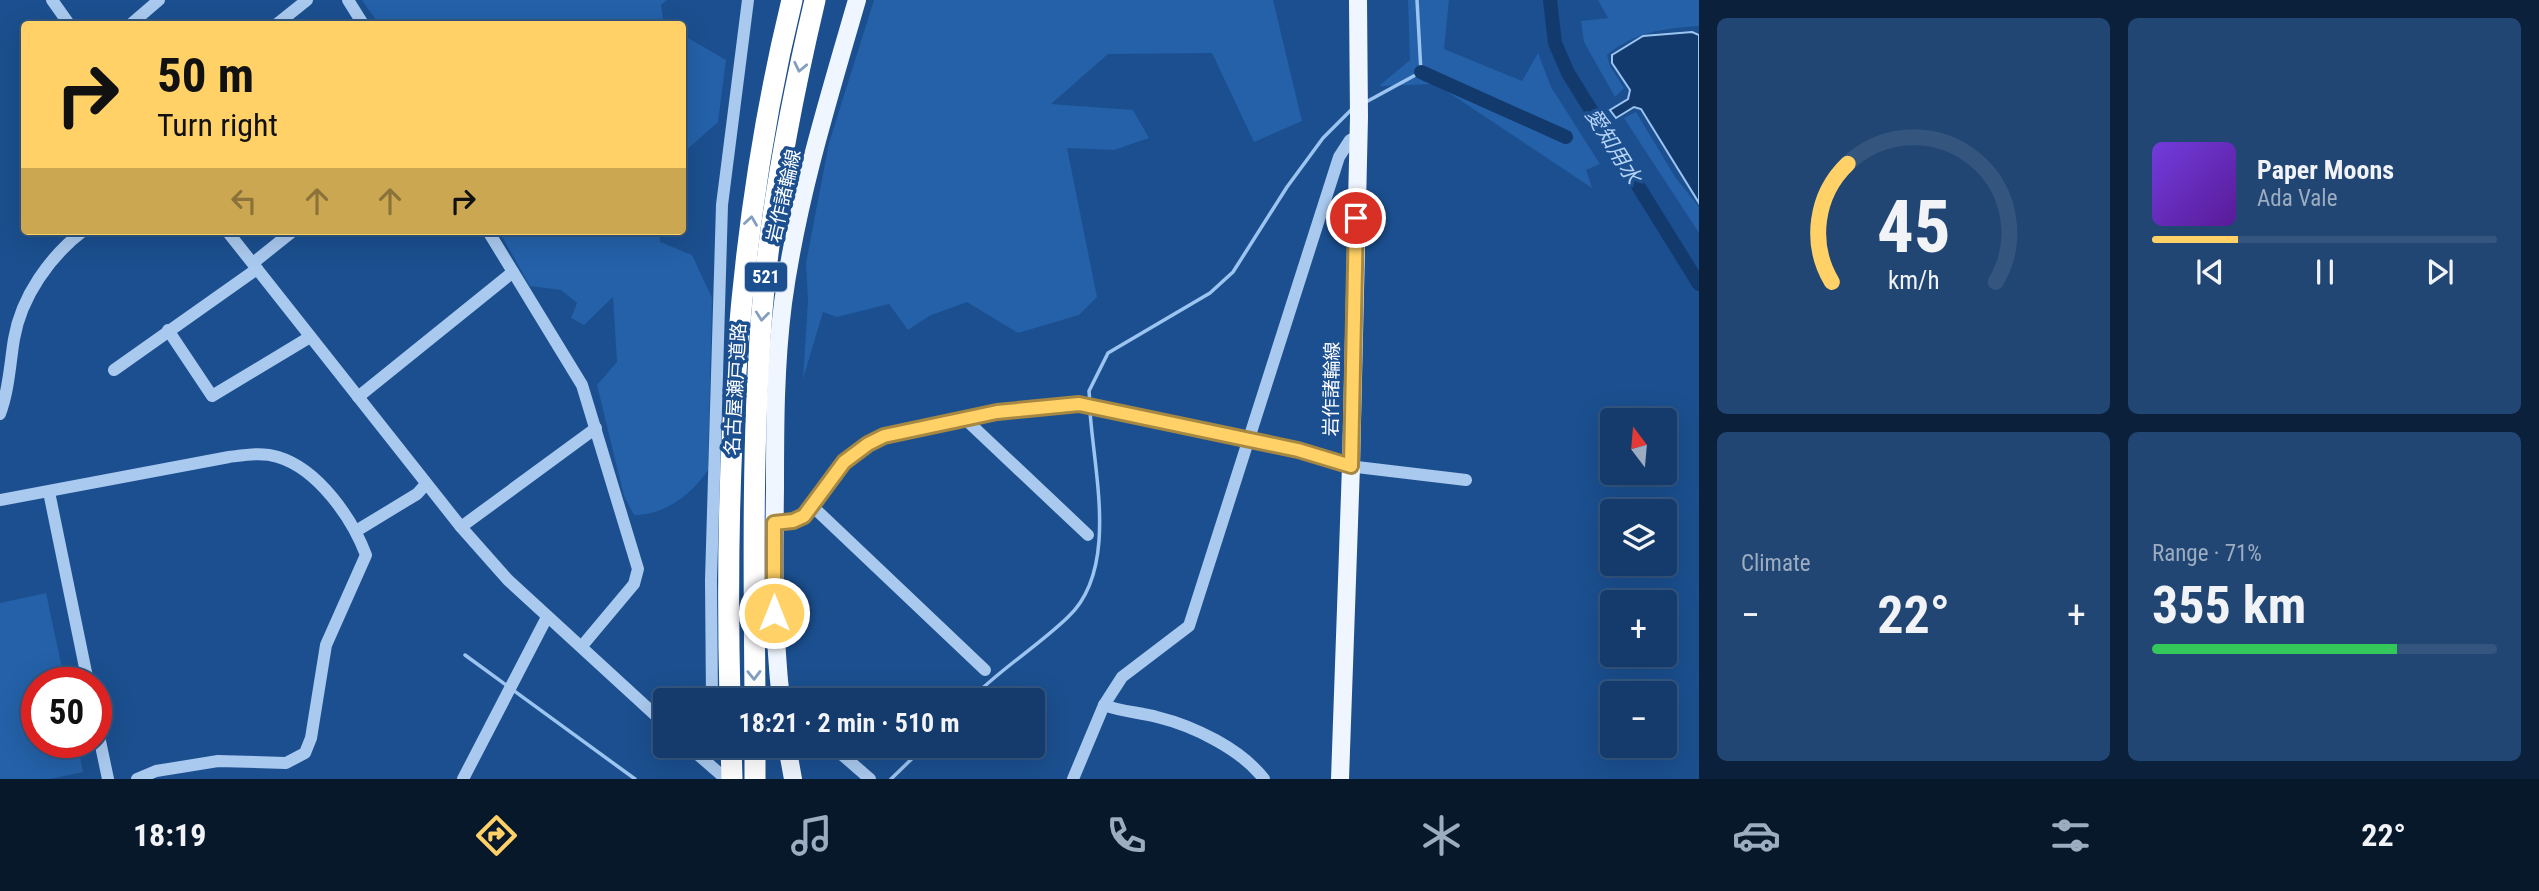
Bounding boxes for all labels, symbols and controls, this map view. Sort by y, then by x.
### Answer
text: 50 m [157,47,254,104]
icon: right [42,49,133,140]
one-way arrow [793,60,808,72]
water label: 愛知用水 [1581,104,1646,190]
text: Turn right [157,106,278,144]
street label: 岩作諸輪線 [762,147,805,245]
text: Paper Moons [2257,155,2394,185]
icon: left [225,182,263,220]
icon: ahead [298,182,336,220]
icon: ahead [371,182,409,220]
icon: right [444,182,482,220]
text: 45 [1877,185,1950,271]
text: Ada Vale [2257,185,2337,212]
pin [1326,188,1386,248]
icon: arrive [1337,199,1375,237]
one-way arrow [743,215,758,226]
icon: previous [2191,253,2229,291]
icon: pause [2306,253,2344,291]
icon: next [2421,253,2459,291]
road number: 521 [745,262,787,292]
text: km/h [1888,266,1939,295]
one-way arrow [754,310,769,321]
street label: 名古屋瀬戸道路 [721,322,750,456]
street label: 岩作諸輪線 [1319,341,1344,437]
north arrow [1600,408,1676,485]
map controls [1600,408,1677,758]
button: layers [1600,499,1677,576]
text: Range · 71% [2152,540,2262,567]
text: Climate [1741,550,1811,577]
text: 355 km [2152,575,2306,636]
position arrow [737,576,811,650]
text: 22° [1877,585,1950,646]
button: + [1600,590,1677,667]
text: − [1741,593,1760,637]
text: + [2067,593,2086,637]
speed limit sign: 50 [21,667,112,758]
one-way arrow [747,669,762,680]
button: − [1600,681,1677,758]
text: 18:21 · 2 min · 510 m [739,708,959,738]
icon: directions [472,811,521,860]
icon: music [787,811,836,860]
icon: phone [1102,811,1151,860]
icon: climate [1417,811,1466,860]
icon: car [1732,811,1781,860]
icon: filters [2046,811,2095,860]
text: 18:19 [133,816,206,854]
text: 22° [2361,816,2406,854]

